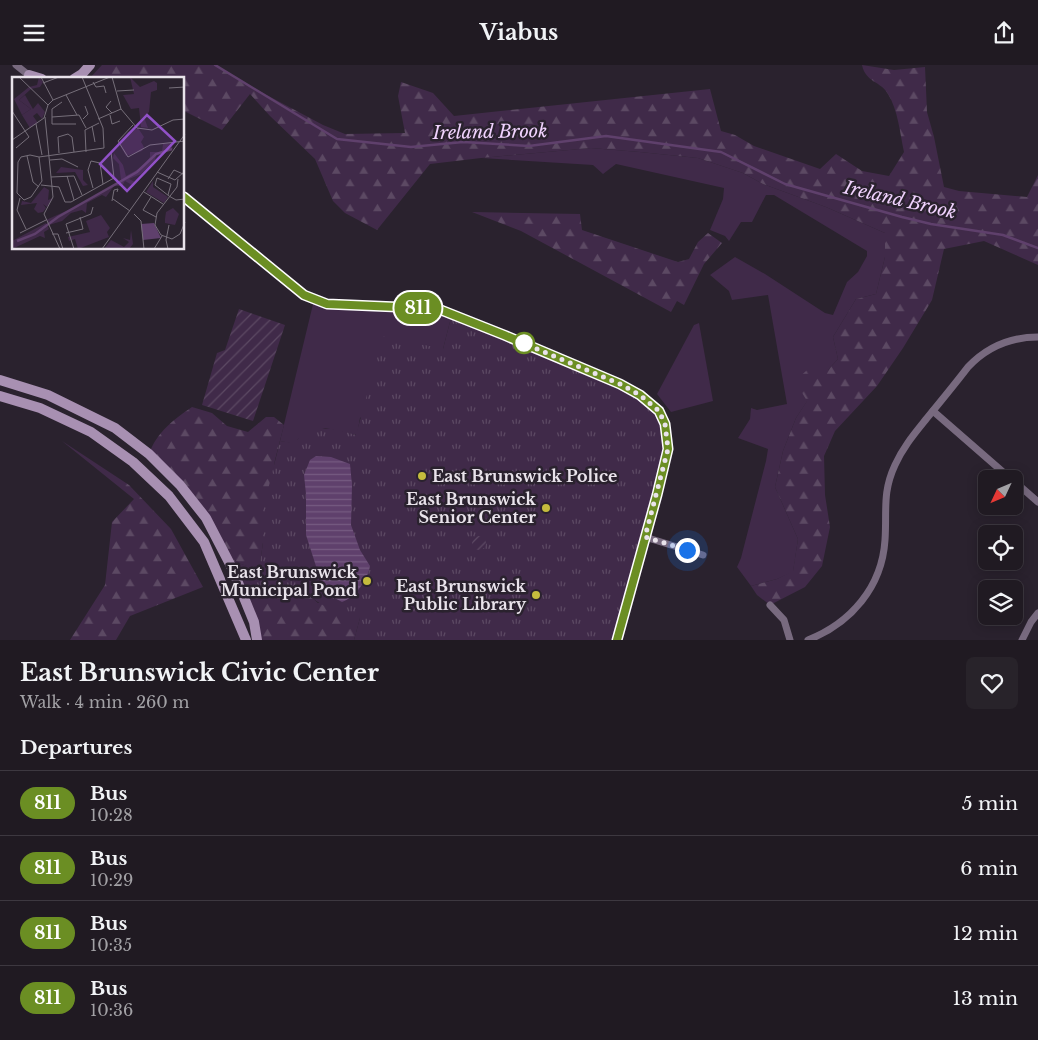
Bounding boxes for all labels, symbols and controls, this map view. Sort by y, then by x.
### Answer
icon: menu [20,19,48,47]
text: Viabus [480,19,558,46]
icon: share [990,19,1018,47]
inset map [12,77,185,250]
water label: Ireland Brook [431,120,548,144]
water label: Ireland Brook [841,176,958,224]
line badge: 811 [389,292,447,324]
text: 811 [404,297,432,319]
unlabelled marker [513,332,535,354]
place label: East Brunswick Police [432,466,617,486]
marker: East Brunswick Police [416,470,428,482]
north arrow [978,470,1022,515]
map controls [978,470,1023,625]
place label: East Brunswick Senior Center [406,489,536,527]
marker: East Brunswick Senior Center [540,502,552,514]
button: locate [978,525,1023,570]
your location [675,538,700,563]
place label: East Brunswick Municipal Pond [221,562,357,600]
marker: East Brunswick Municipal Pond [361,575,373,587]
place label: East Brunswick Public Library [396,576,527,614]
button: layers [978,580,1023,625]
marker: East Brunswick Public Library [530,589,542,601]
button: heart [966,657,1018,709]
text: East Brunswick Civic Center [20,658,379,687]
text: Walk · 4 min · 260 m [20,692,190,712]
text: Departures [20,736,132,759]
text: Bus [90,782,127,805]
text: 811 [34,792,61,814]
text: 5 min [962,792,1018,815]
text: 10:28 [90,805,133,825]
text: Bus [90,847,127,870]
text: 811 [34,857,61,879]
text: 6 min [960,857,1018,880]
text: 10:29 [90,870,133,890]
text: Bus [90,912,127,935]
text: 811 [34,922,61,944]
text: 12 min [952,922,1018,945]
text: 10:35 [90,935,132,955]
text: Bus [90,977,127,1000]
text: 811 [34,987,61,1009]
text: 13 min [952,987,1018,1010]
text: 10:36 [90,1000,133,1020]

